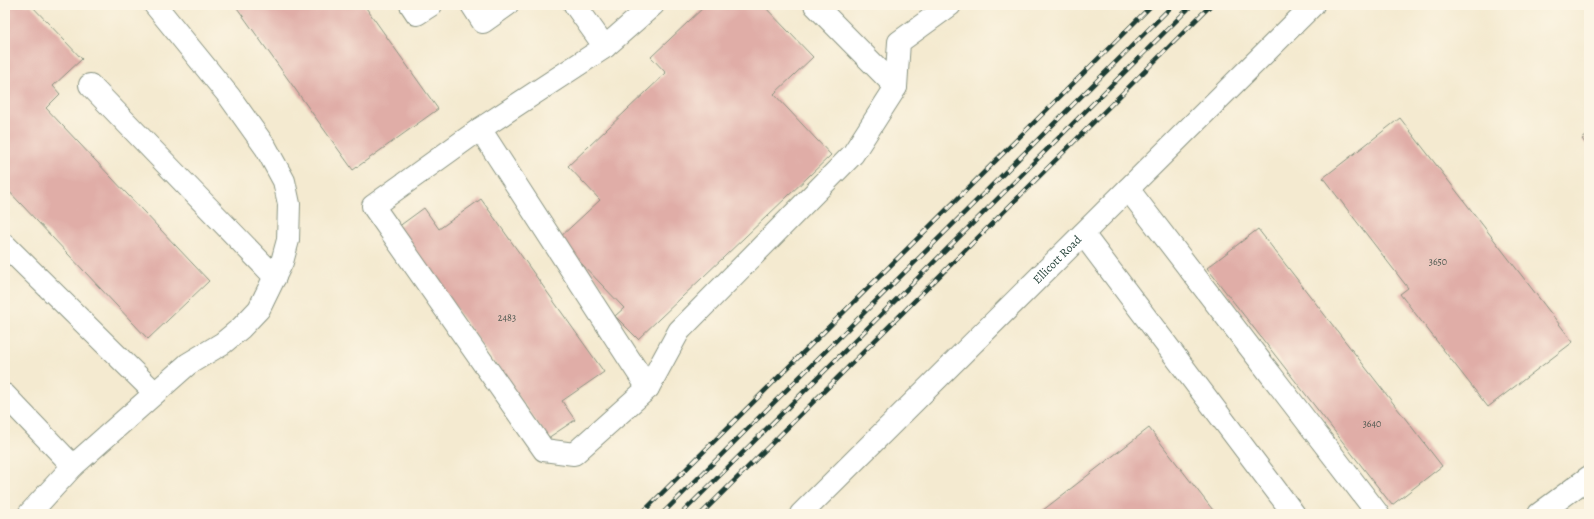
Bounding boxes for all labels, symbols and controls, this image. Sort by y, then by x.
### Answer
street label: Ellicott Road [1029,231,1085,287]
house number: 3650 [1429,255,1447,268]
house number: 2483 [498,311,516,324]
house number: 3640 [1363,417,1381,430]

